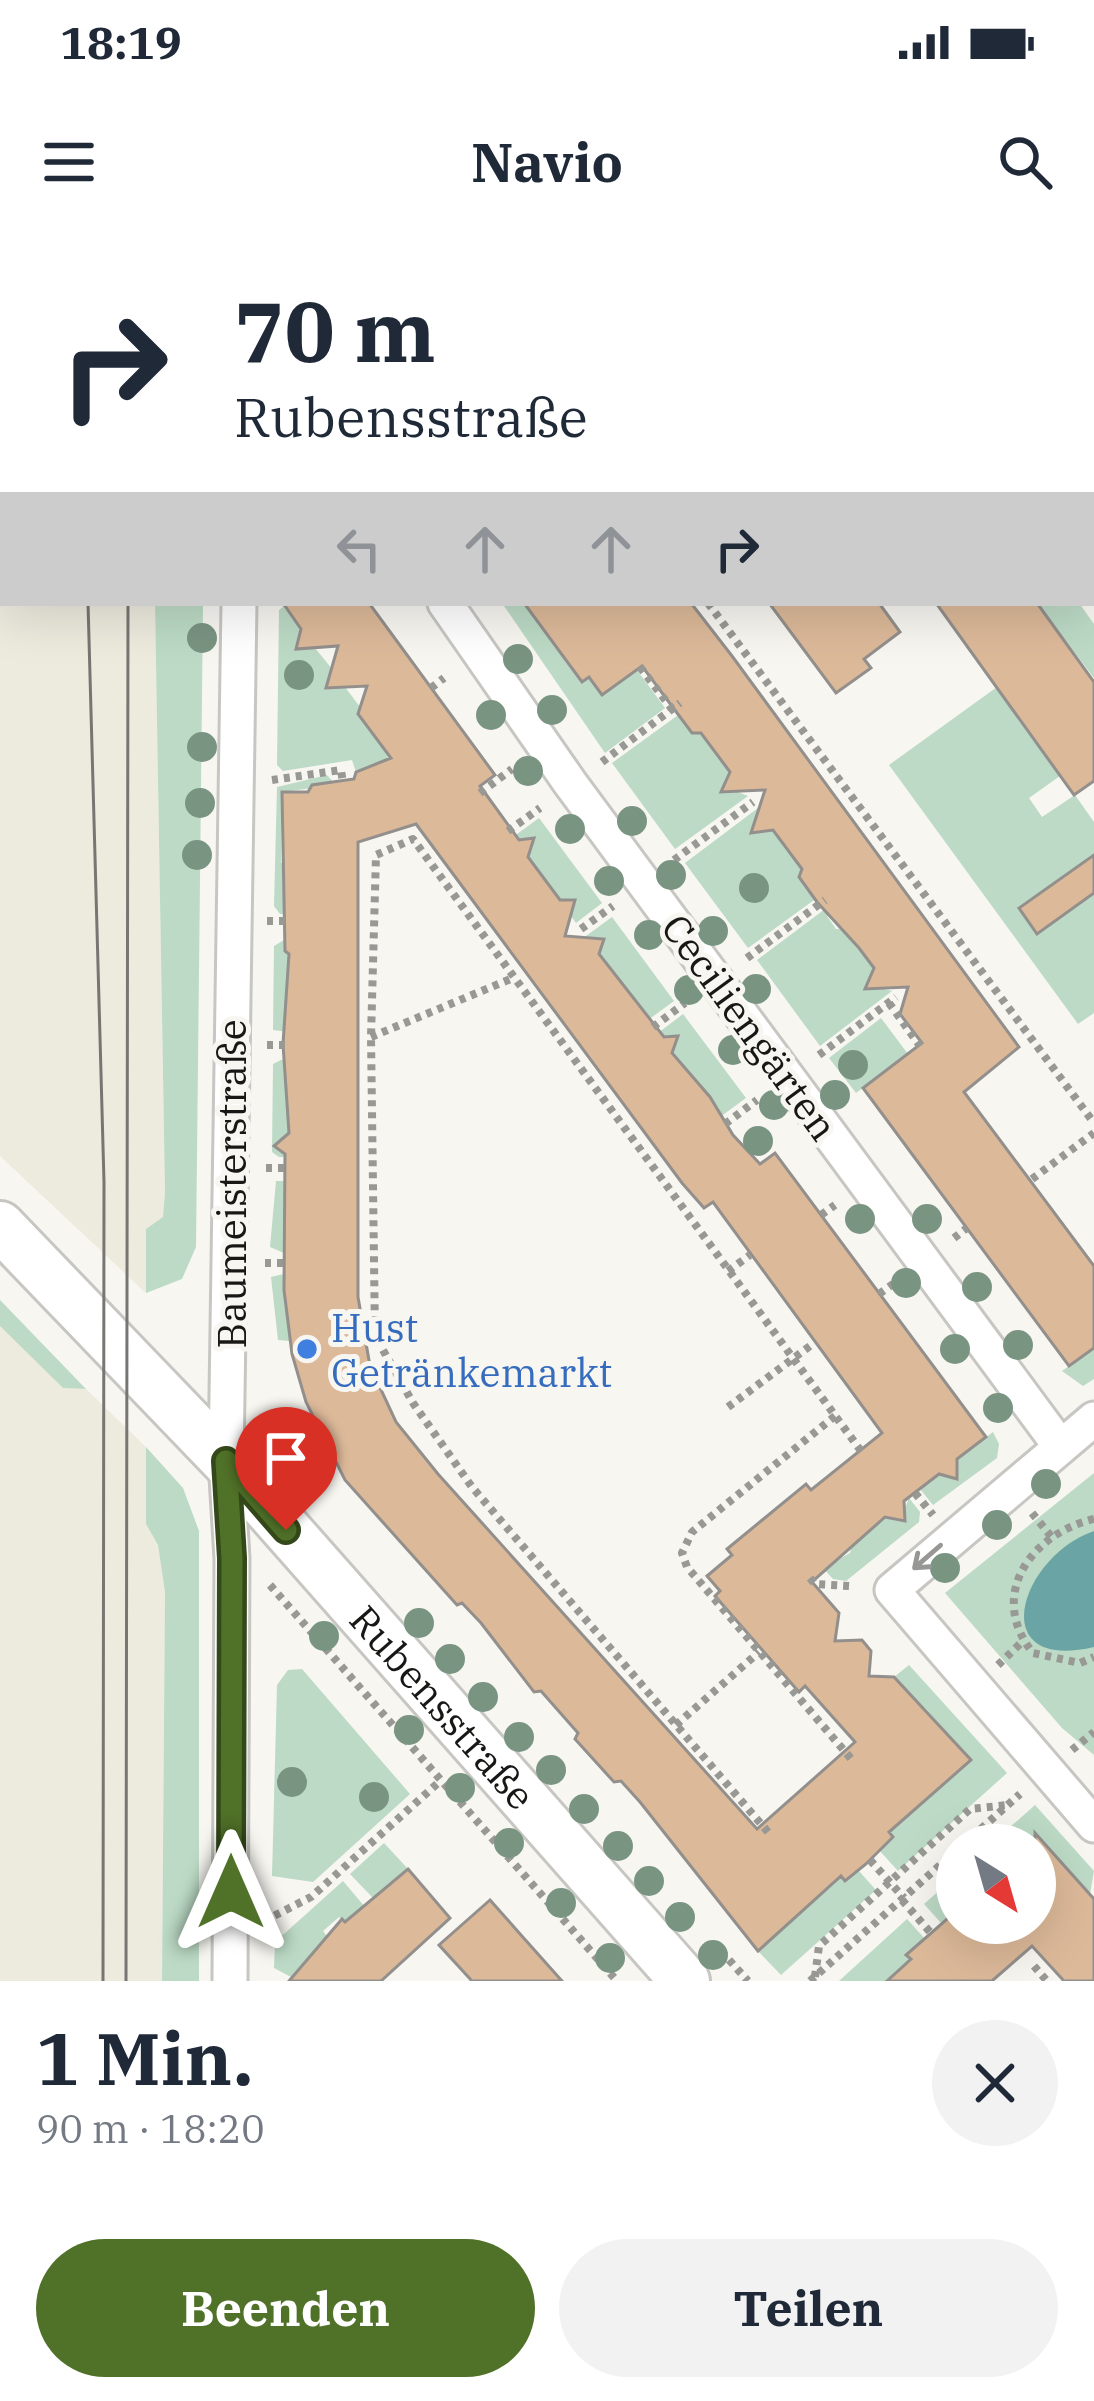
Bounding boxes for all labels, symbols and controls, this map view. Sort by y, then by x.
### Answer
text: 18:19 [60,13,182,71]
text: Navio [471,127,623,197]
icon: menu [36,129,102,195]
icon: search [992,129,1058,195]
text: 70 m [234,276,436,385]
icon: right [36,288,192,444]
text: Rubensstraße [234,382,588,452]
icon: left [326,516,392,582]
icon: ahead [452,516,518,582]
icon: ahead [578,516,644,582]
icon: right [704,516,770,582]
street label: Ceciliengärten [651,904,849,1150]
street label: Baumeisterstraße [206,1019,257,1349]
place label: Hust Getränkemarkt [331,1302,612,1398]
marker: Hust Getränkemarkt [294,1336,320,1362]
pin [235,1407,337,1530]
icon: arrive [253,1425,319,1491]
one-way arrow [912,1543,942,1570]
street label: Rubensstraße [339,1594,547,1820]
north arrow [936,1824,1056,1944]
map controls [936,1824,1056,1944]
position arrow [168,1829,294,1955]
text: 1 Min. [36,2011,253,2105]
button: close [932,2020,1058,2146]
text: 90 m · 18:20 [36,2103,265,2154]
button: Beenden [36,2239,535,2377]
button: Teilen [559,2239,1058,2377]

